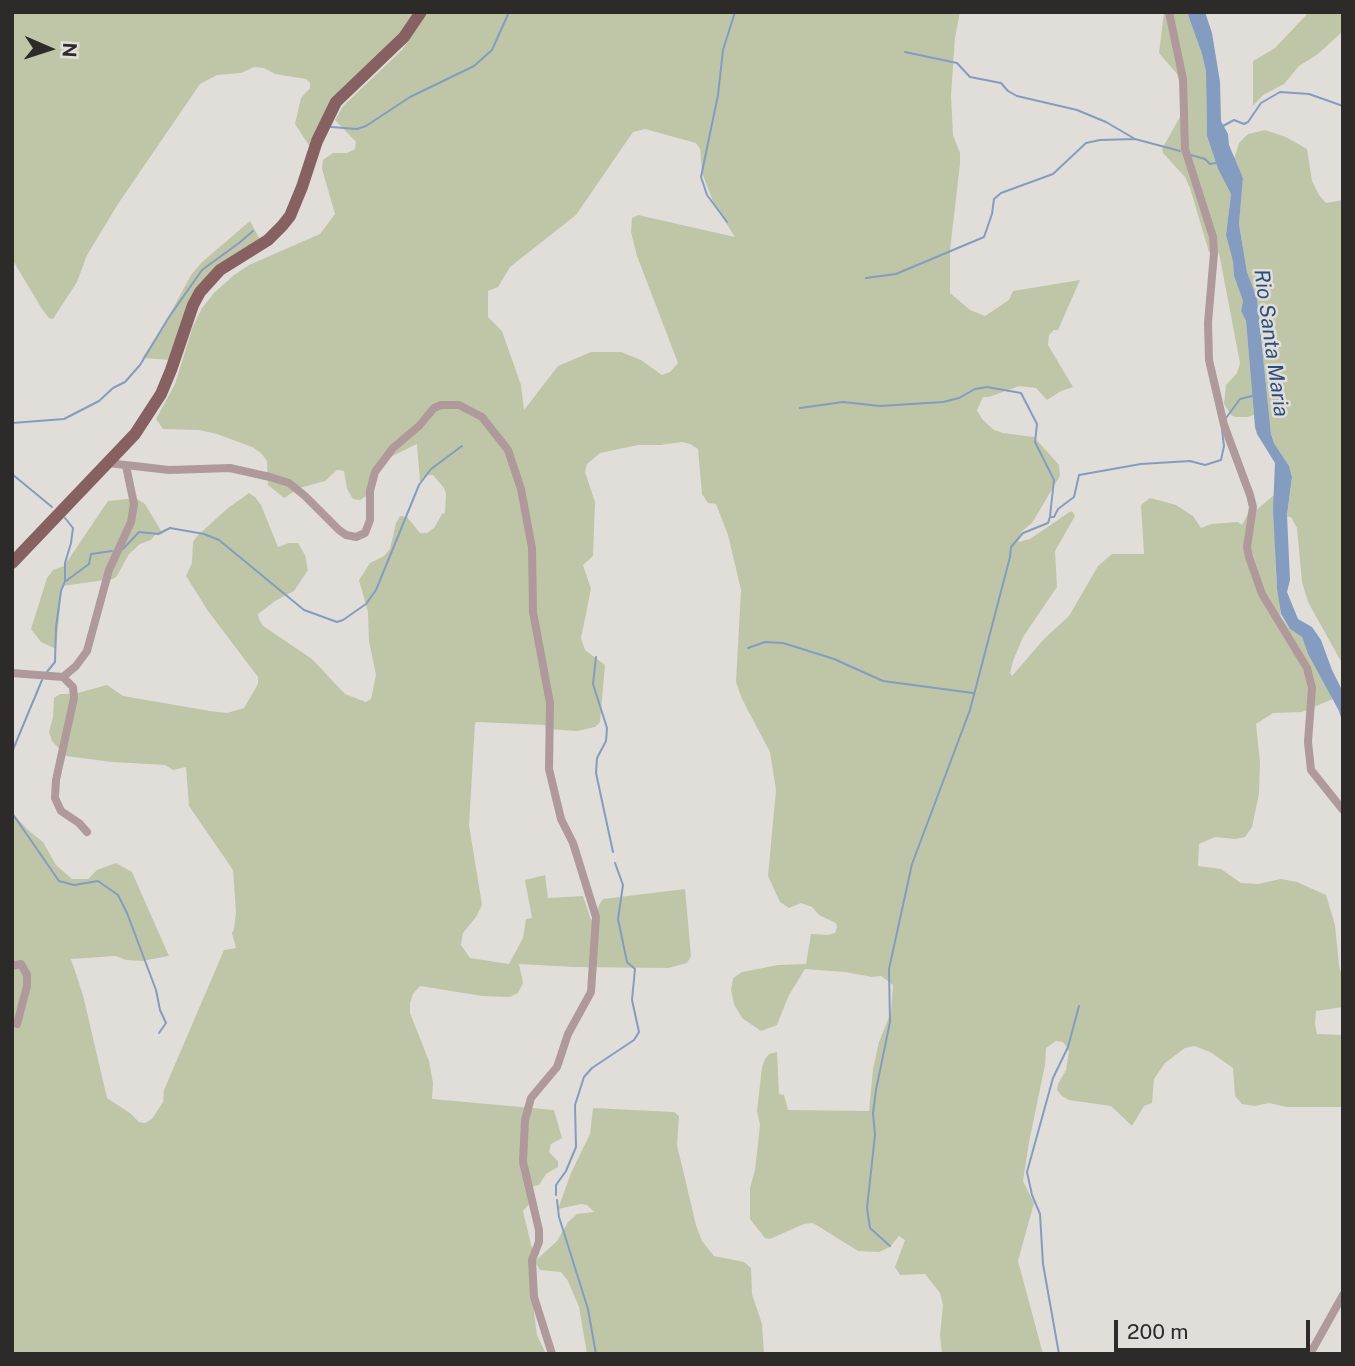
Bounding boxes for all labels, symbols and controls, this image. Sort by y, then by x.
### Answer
north arrow [14,14,84,84]
text: N [59,42,81,58]
water label: Rio Santa Maria [1248,268,1294,418]
scale bar [1117,1306,1313,1350]
text: 200 m [1127,1319,1188,1344]

